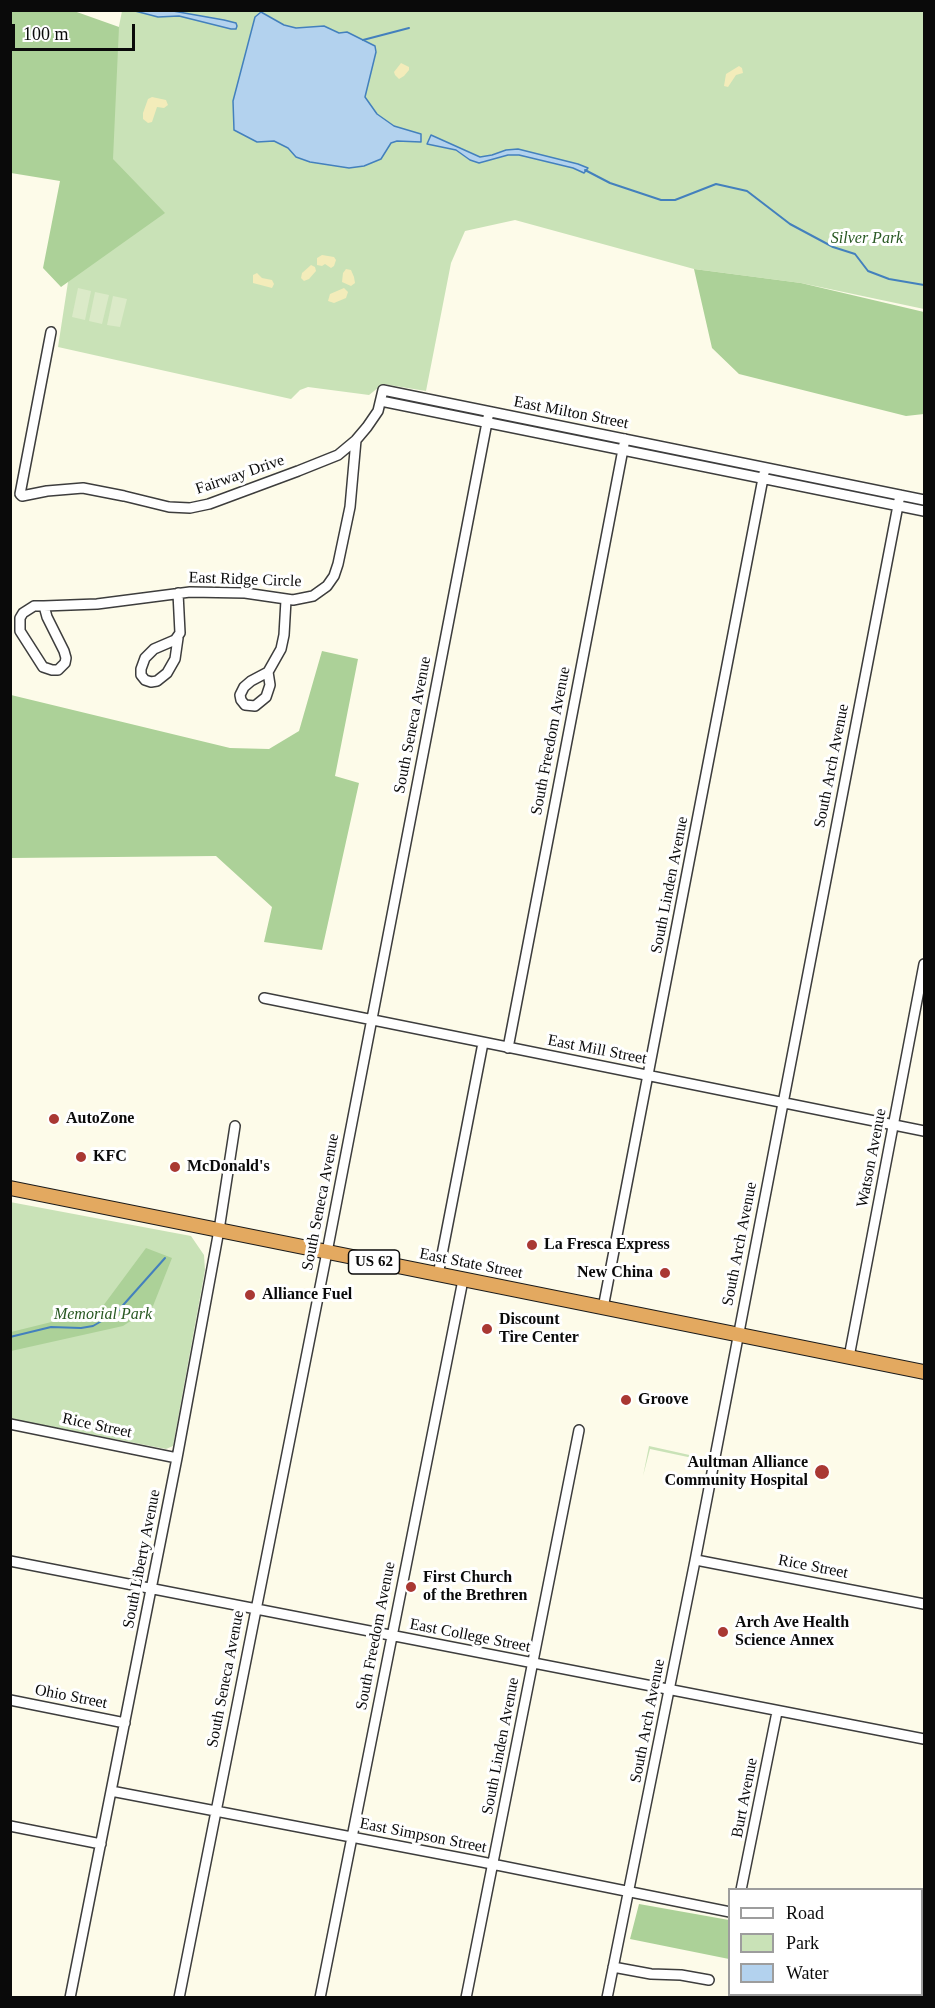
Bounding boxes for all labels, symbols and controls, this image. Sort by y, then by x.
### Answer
scale bar [15,12,138,50]
text: 100 m [23,24,69,44]
park label: Silver Park [831,229,903,249]
street label: East Milton Street [512,392,630,434]
street label: Fairway Drive [193,451,287,499]
street label: East Ridge Circle [188,568,302,592]
street label: South Seneca Avenue [390,655,436,795]
street label: South Freedom Avenue [527,665,575,817]
street label: South Arch Avenue [811,702,853,830]
street label: South Linden Avenue [647,815,693,955]
street label: East Mill Street [546,1031,648,1069]
street label: Watson Avenue [853,1107,891,1209]
place label: AutoZone [66,1109,134,1129]
marker: AutoZone [47,1112,61,1126]
street label: South Seneca Avenue [298,1132,344,1272]
place label: KFC [93,1147,127,1167]
marker: KFC [74,1150,88,1164]
place label: McDonald's [187,1157,270,1177]
marker: McDonald's [168,1160,182,1174]
street label: South Arch Avenue [719,1180,761,1308]
place label: La Fresca Express [544,1235,670,1255]
marker: La Fresca Express [525,1238,539,1252]
street label: East State Street [418,1245,524,1283]
road number: US 62 [348,1250,400,1274]
place label: New China [577,1263,653,1283]
marker: New China [658,1266,672,1280]
place label: Alliance Fuel [262,1285,352,1305]
marker: Alliance Fuel [243,1288,257,1302]
park label: Memorial Park [54,1305,152,1325]
place label: Discount Tire Center [499,1310,579,1348]
marker: Discount Tire Center [480,1322,494,1336]
place label: Groove [638,1390,688,1410]
marker: Groove [619,1393,633,1407]
street label: Rice Street [60,1409,134,1443]
place label: Aultman Alliance Community Hospital [664,1453,808,1491]
marker: Aultman Alliance Community Hospital [813,1463,831,1481]
street label: South Liberty Avenue [119,1488,165,1630]
street label: Rice Street [776,1551,850,1583]
street label: South Freedom Avenue [352,1560,400,1712]
place label: First Church of the Brethren [423,1568,527,1606]
marker: First Church of the Brethren [404,1580,418,1594]
street label: South Seneca Avenue [203,1609,249,1749]
place label: Arch Ave Health Science Annex [735,1613,849,1651]
street label: East College Street [408,1615,532,1657]
marker: Arch Ave Health Science Annex [716,1625,730,1639]
street label: South Arch Avenue [627,1657,669,1785]
street label: South Linden Avenue [478,1676,524,1816]
street label: Ohio Street [33,1681,109,1713]
street label: Burt Avenue [728,1756,762,1840]
street label: East Simpson Street [358,1814,488,1858]
legend [728,1888,923,1996]
text: Road [786,1903,824,1923]
text: Park [786,1933,819,1953]
text: Water [786,1963,829,1983]

